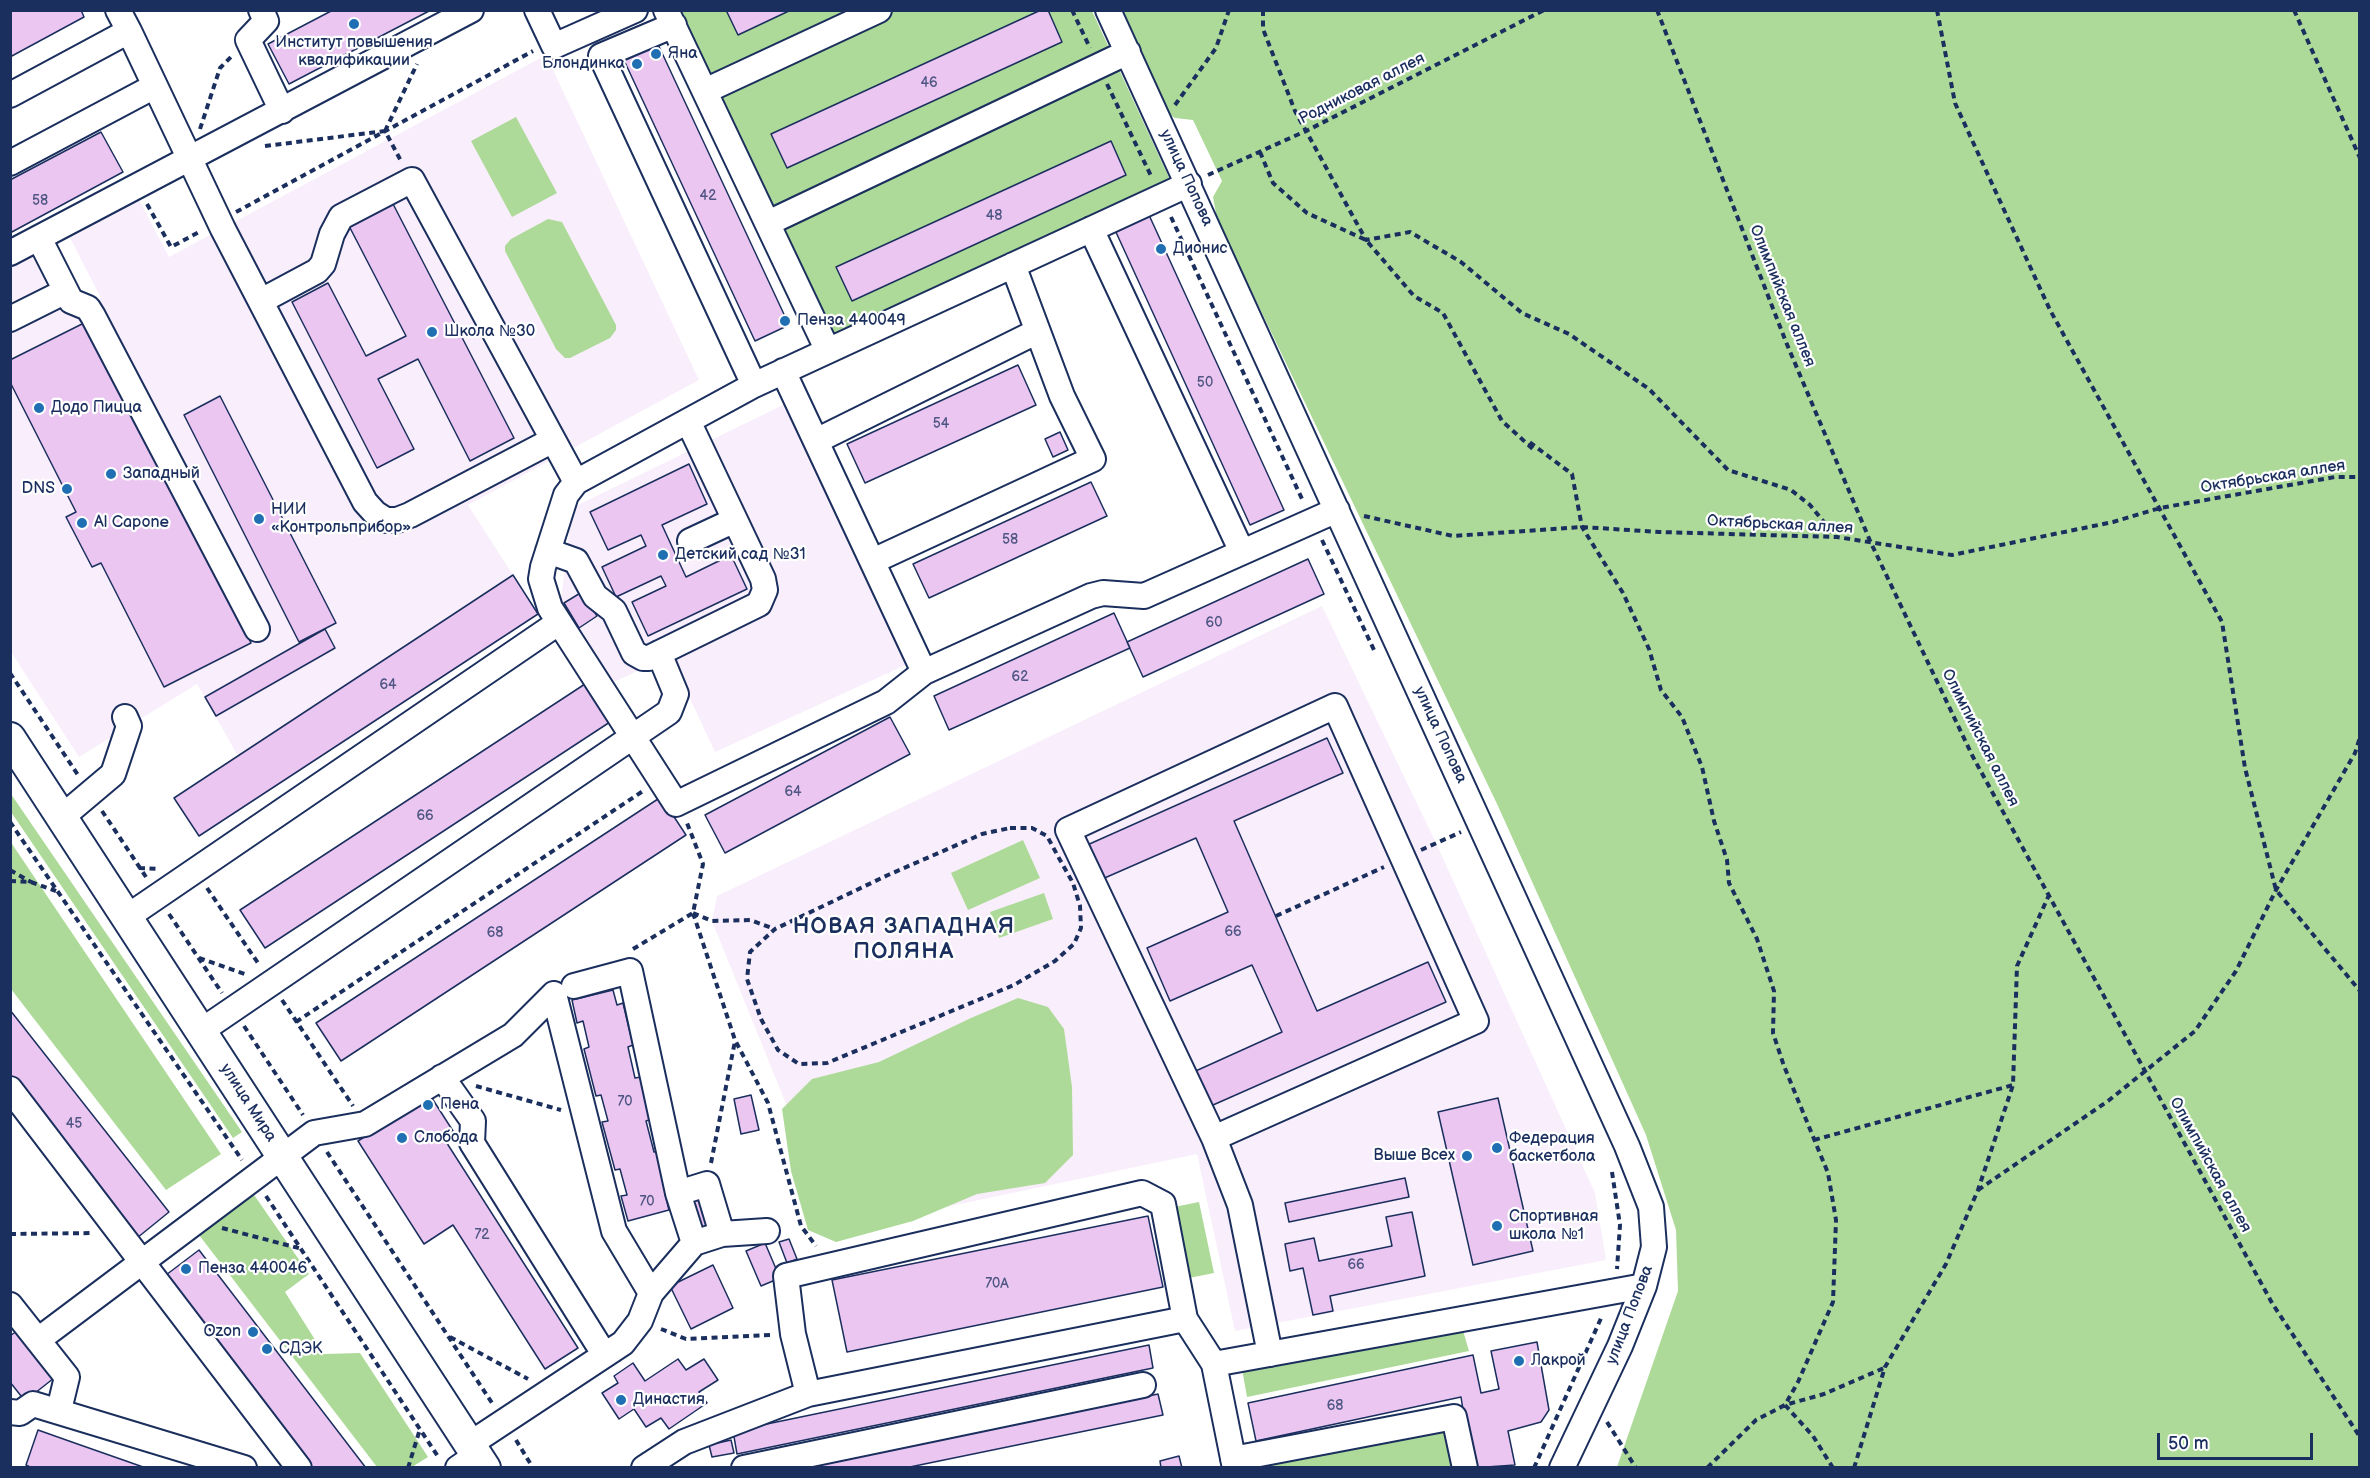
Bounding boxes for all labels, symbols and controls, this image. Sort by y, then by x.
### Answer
marker: Институт повышения квалификации [347,17,361,31]
place label: Институт повышения квалификации [275,33,433,71]
place label: Яна [668,44,698,64]
marker: Яна [649,47,663,61]
street label: Родниковая аллея [1296,49,1428,129]
place label: Блондинка [542,54,625,74]
marker: Блондинка [630,57,644,71]
house number: 46 [920,75,938,91]
street label: улица Попова [1155,127,1217,229]
house number: 42 [700,188,716,204]
house number: 58 [32,193,48,209]
house number: 48 [986,208,1002,224]
street label: Олимпийская аллея [1745,222,1819,370]
place label: Дионис [1173,239,1227,259]
marker: Дионис [1154,242,1168,256]
place label: Пенза 440049 [797,311,906,331]
marker: Пенза 440049 [778,314,792,328]
place label: Школа №30 [444,322,535,342]
marker: Школа №30 [425,325,439,339]
house number: 50 [1197,375,1213,391]
place label: Додо Пицца [51,398,142,418]
marker: Додо Пицца [32,401,46,415]
house number: 54 [933,416,949,432]
street label: Октябрьская аллея [2199,456,2347,498]
place label: Западный [123,464,200,484]
marker: Западный [104,467,118,481]
place label: DNS [22,479,55,499]
marker: DNS [60,482,74,496]
place label: НИИ «Контрольприбор» [271,500,411,538]
marker: НИИ «Контрольприбор» [252,512,266,526]
street label: Октябрьская аллея [1706,512,1854,538]
place label: Al Capone [94,513,169,533]
marker: Al Capone [75,516,89,530]
house number: 58 [1002,532,1018,548]
place label: Детский сад №31 [675,545,806,565]
marker: Детский сад №31 [656,548,670,562]
house number: 60 [1206,615,1222,631]
street label: Олимпийская аллея [1937,666,2023,810]
house number: 62 [1012,669,1028,685]
house number: 64 [379,677,397,693]
street label: улица Попова [1409,684,1471,786]
house number: 64 [784,784,802,800]
house number: 66 [416,808,434,824]
district label: НОВАЯ ЗАПАДНАЯ ПОЛЯНА [793,914,1015,966]
house number: 66 [1224,924,1242,940]
house number: 68 [487,925,503,941]
street label: улица Мира [216,1060,280,1146]
house number: 70 [617,1094,633,1110]
street label: Олимпийская аллея [2165,1094,2255,1236]
place label: Пена [440,1095,479,1115]
marker: Пена [421,1098,435,1112]
house number: 45 [66,1116,82,1132]
place label: Слобода [414,1128,478,1148]
place label: Федерация баскетбола [1509,1129,1595,1167]
marker: Слобода [395,1131,409,1145]
marker: Федерация баскетбола [1490,1141,1504,1155]
place label: Выше Всех [1374,1146,1455,1166]
marker: Выше Всех [1460,1149,1474,1163]
house number: 70 [639,1194,655,1210]
place label: Спортивная школа №1 [1509,1207,1598,1245]
marker: Спортивная школа №1 [1490,1219,1504,1233]
house number: 72 [474,1227,490,1243]
house number: 66 [1347,1257,1365,1273]
place label: Пенза 440046 [198,1259,307,1279]
marker: Пенза 440046 [179,1262,193,1276]
street label: улица Попова [1602,1263,1658,1367]
house number: 70А [985,1276,1009,1292]
place label: Ozon [203,1322,241,1342]
marker: Ozon [246,1325,260,1339]
place label: СДЭК [279,1339,322,1359]
marker: СДЭК [260,1342,274,1356]
place label: Лакрой [1531,1351,1586,1371]
marker: Лакрой [1512,1354,1526,1368]
place label: Династия [633,1390,705,1410]
marker: Династия [614,1393,628,1407]
house number: 68 [1327,1398,1343,1414]
scale bar [2160,1421,2316,1459]
text: 50 m [2168,1433,2209,1454]

